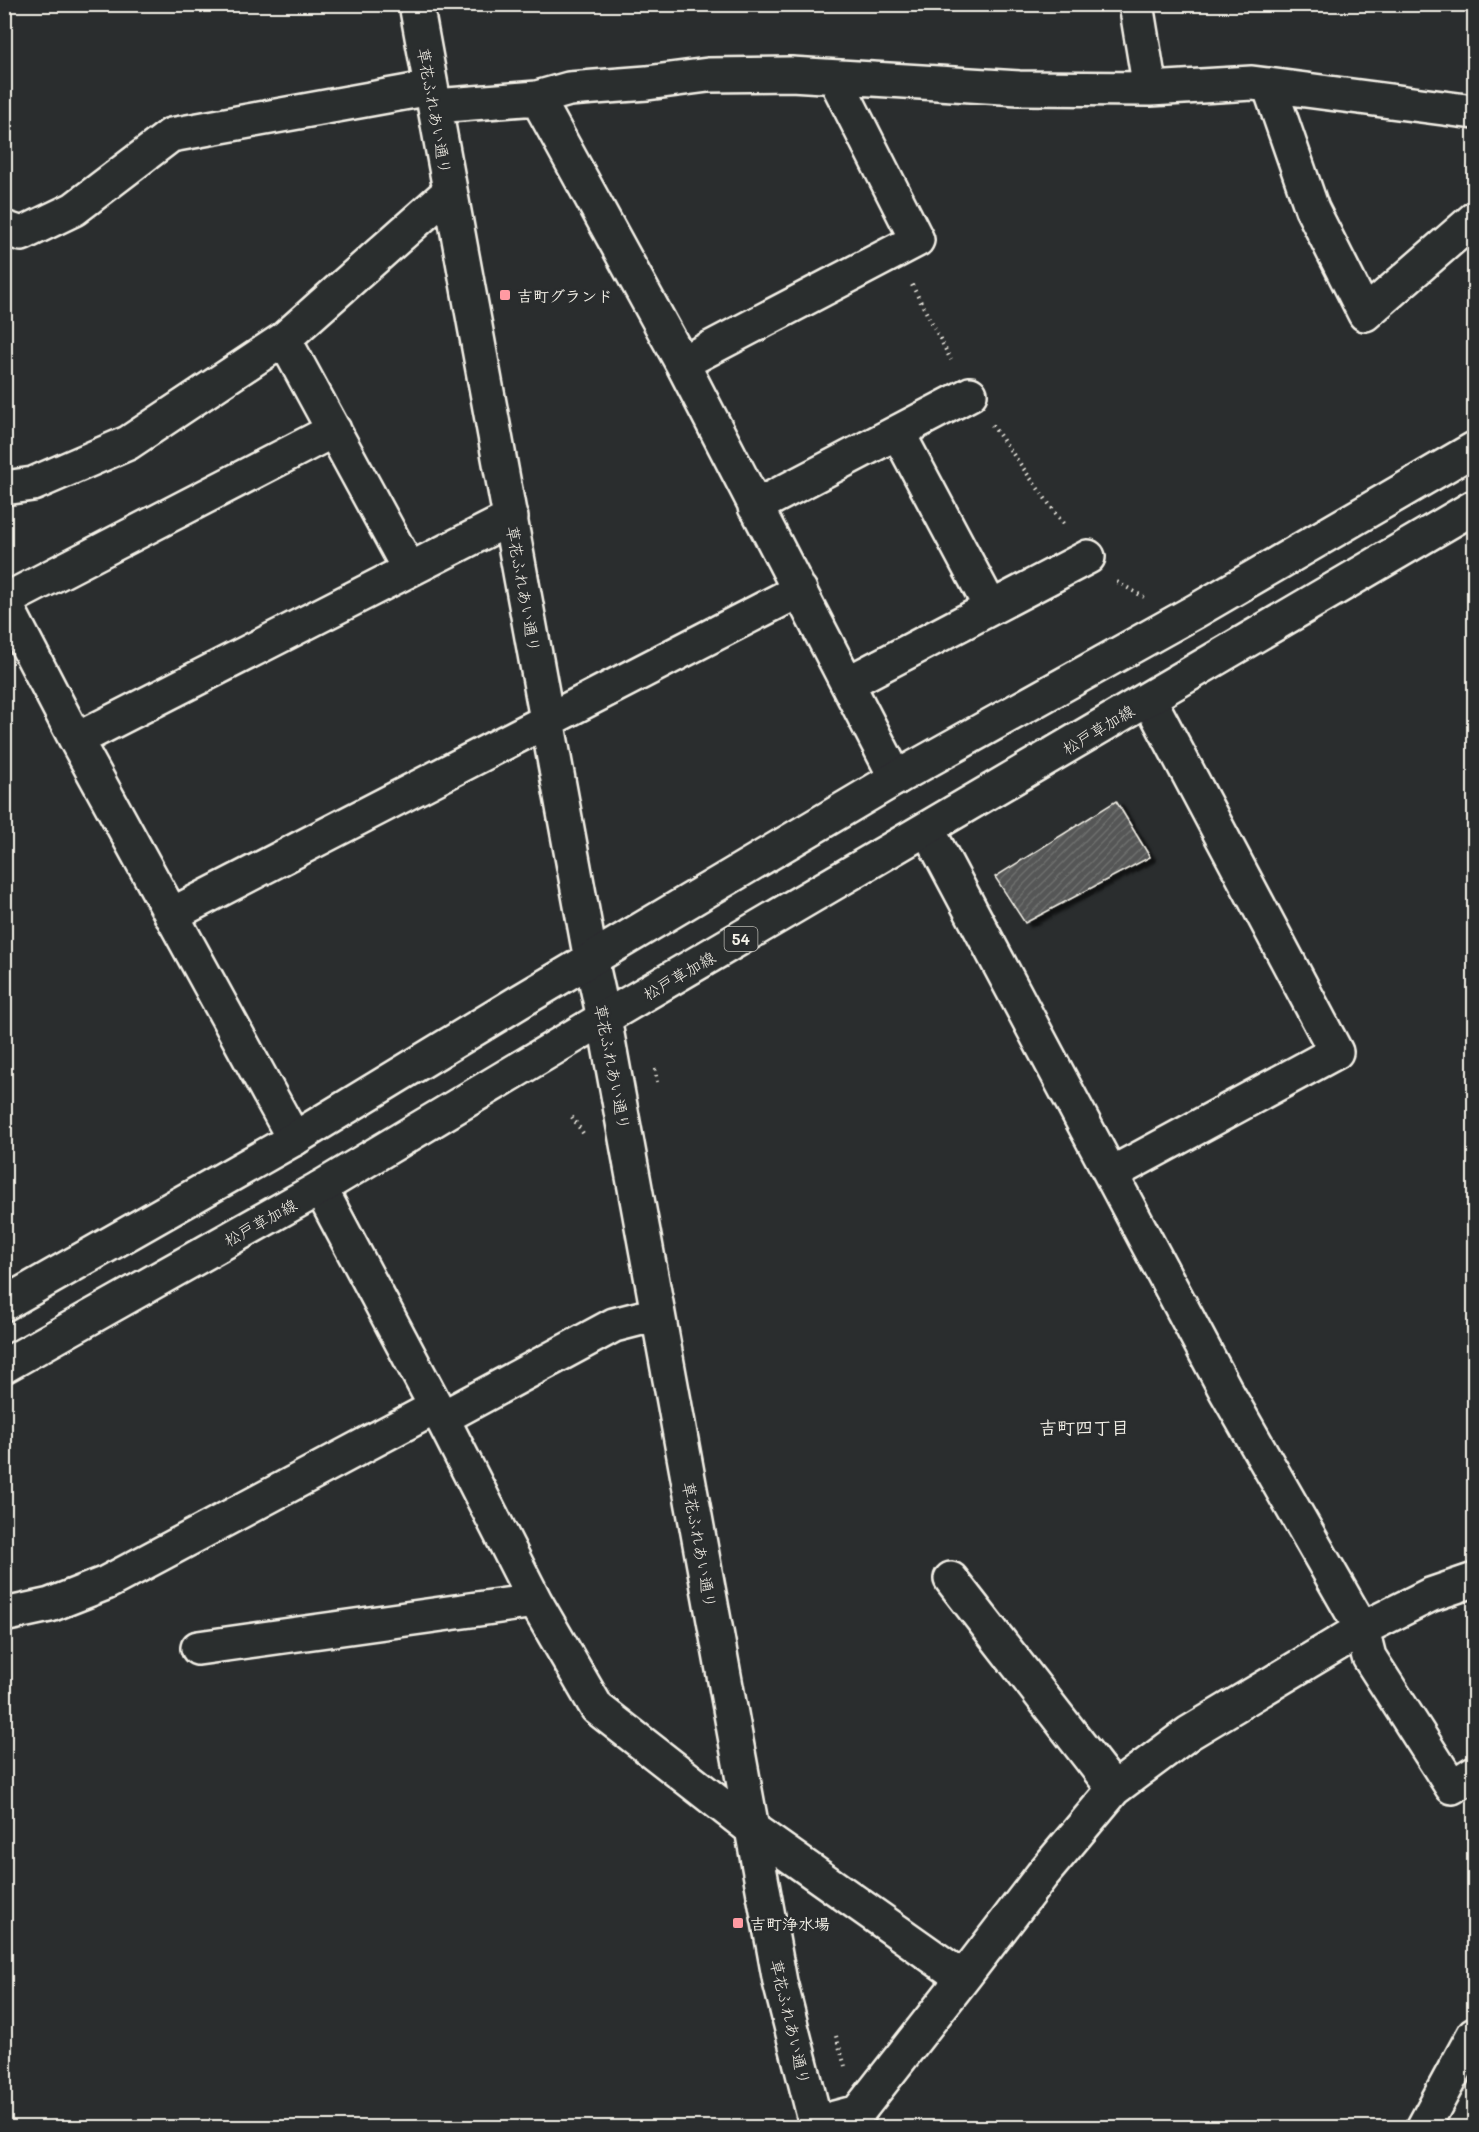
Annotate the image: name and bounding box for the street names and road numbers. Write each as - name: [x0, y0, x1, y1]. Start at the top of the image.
- street label: 草花ふれあい通り: [414, 46, 456, 176]
- street label: 草花ふれあい通り: [503, 524, 545, 654]
- street label: 松戸草加線: [1058, 699, 1138, 759]
- road number: 54: [724, 927, 758, 951]
- street label: 松戸草加線: [639, 946, 719, 1004]
- street label: 草花ふれあい通り: [590, 1002, 636, 1132]
- street label: 松戸草加線: [220, 1193, 300, 1251]
- street label: 草花ふれあい通り: [679, 1480, 721, 1610]
- street label: 草花ふれあい通り: [766, 1957, 816, 2087]

